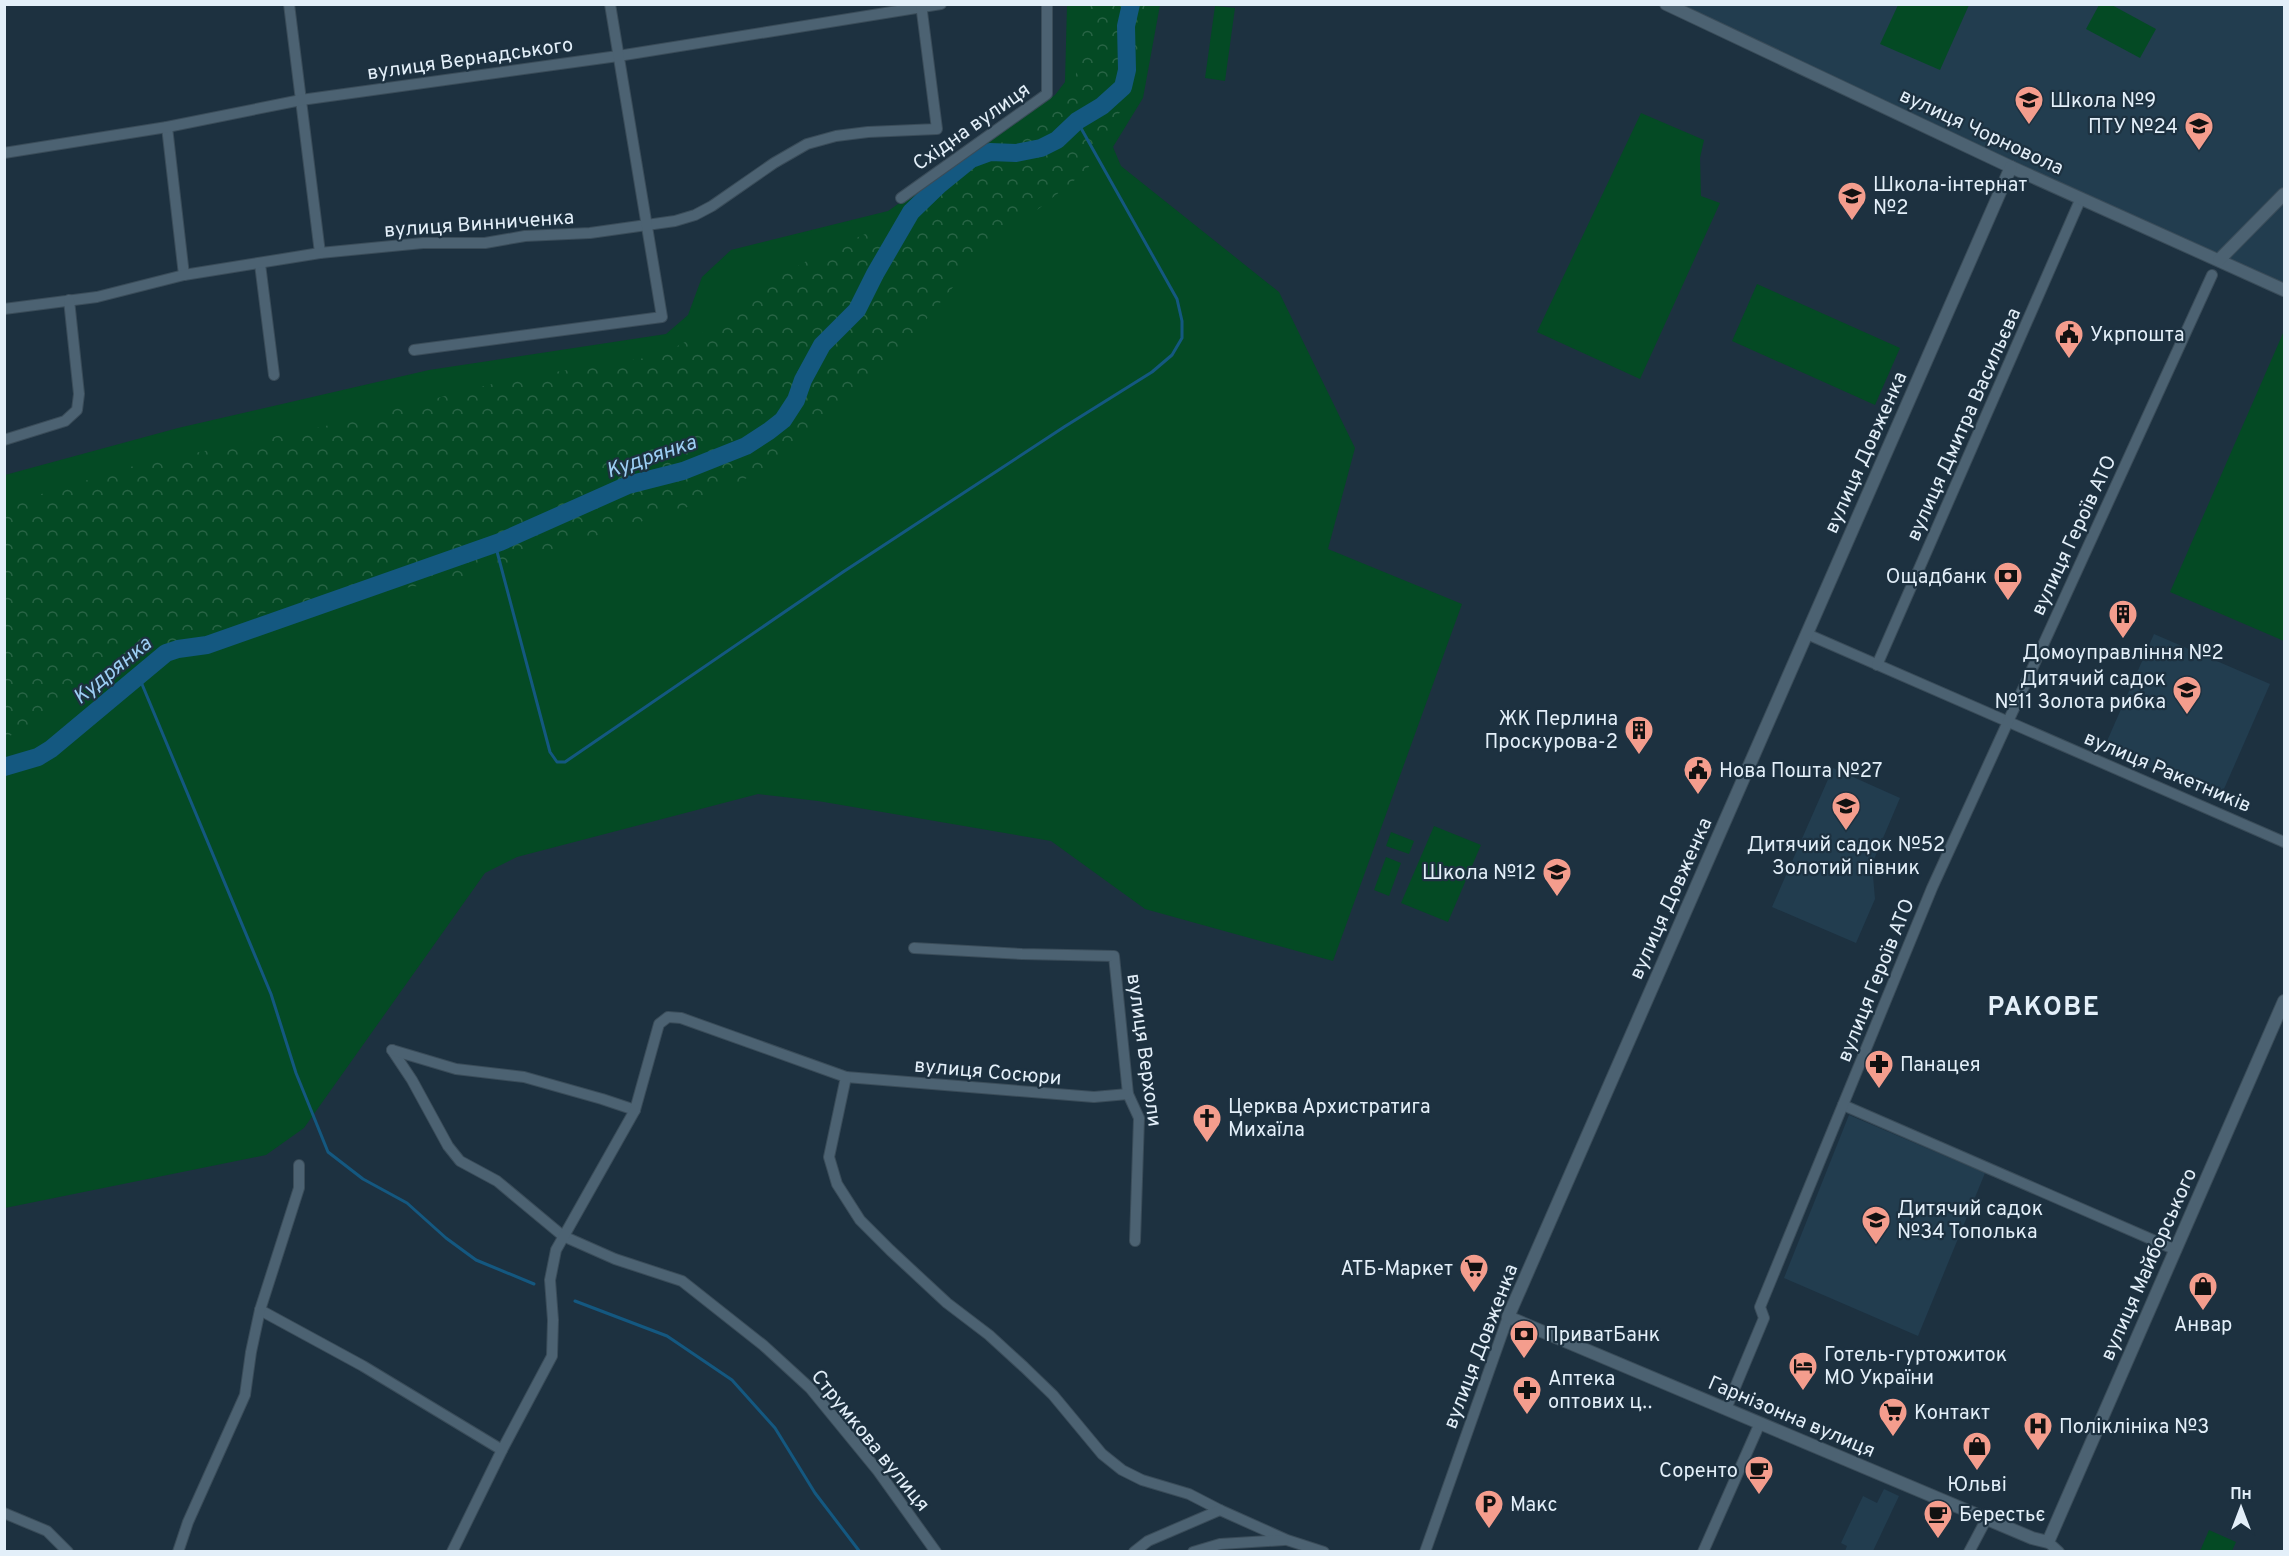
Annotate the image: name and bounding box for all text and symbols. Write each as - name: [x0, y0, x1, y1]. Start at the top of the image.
- street label: вулиця Вернадського: [366, 33, 575, 87]
- street label: Східна вулиця: [908, 78, 1036, 178]
- street label: вулиця Чорновола: [1895, 83, 2068, 182]
- school or university icon: Школа №9: [2013, 84, 2045, 126]
- place label: Школа №9: [2050, 89, 2156, 115]
- school or university icon: ПТУ №24: [2183, 110, 2215, 152]
- place label: ПТУ №24: [2088, 115, 2178, 141]
- place label: Школа-інтернат №2: [1873, 173, 2027, 222]
- school or university icon: Школа-інтернат №2: [1836, 180, 1868, 222]
- street label: вулиця Винниченка: [383, 205, 575, 245]
- street label: вулиця Дмитра Васильєва: [1902, 304, 2028, 546]
- public building icon: Укрпошта: [2053, 318, 2085, 360]
- place label: Укрпошта: [2090, 323, 2184, 349]
- street label: вулиця Довженка: [1819, 368, 1914, 538]
- water label: Кудрянка: [603, 429, 700, 485]
- street label: вулиця Героїв АТО: [2026, 451, 2123, 620]
- bank icon: Ощадбанк: [1992, 560, 2024, 602]
- place label: Ощадбанк: [1886, 565, 1987, 591]
- building icon: Домоуправління №2: [2107, 598, 2139, 640]
- water label: Кудрянка: [68, 631, 158, 711]
- place label: Домоуправління №2: [2022, 641, 2224, 667]
- place label: Дитячий садок №11 Золота рибка: [1995, 667, 2166, 716]
- school or university icon: Дитячий садок №11 Золота рибка: [2171, 674, 2203, 716]
- place label: ЖК Перлина Проскурова-2: [1485, 707, 1618, 756]
- building icon: ЖК Перлина Проскурова-2: [1623, 714, 1655, 756]
- street label: вулиця Ракетників: [2080, 726, 2255, 820]
- public building icon: Нова Пошта №27: [1682, 754, 1714, 796]
- place label: Нова Пошта №27: [1719, 759, 1882, 785]
- school or university icon: Дитячий садок №52 Золотий півник: [1830, 790, 1862, 832]
- street label: вулиця Довженка: [1624, 814, 1719, 984]
- place label: Дитячий садок №52 Золотий півник: [1747, 833, 1945, 882]
- school or university icon: Школа №12: [1541, 856, 1573, 898]
- place label: Школа №12: [1422, 861, 1536, 887]
- street label: вулиця Героїв АТО: [1832, 895, 1922, 1066]
- street label: вулиця Верхоли: [1119, 972, 1167, 1128]
- district label: РАКОВЕ: [1988, 992, 2100, 1025]
- pharmacy icon: Панацея: [1863, 1048, 1895, 1090]
- place label: Панацея: [1900, 1053, 1981, 1079]
- street label: вулиця Сосюри: [913, 1054, 1063, 1092]
- place label: Церква Архистратига Михаїла: [1228, 1095, 1431, 1144]
- church icon: Церква Архистратига Михаїла: [1191, 1102, 1223, 1144]
- street label: вулиця Майборського: [2096, 1164, 2204, 1365]
- place label: Дитячий садок №34 Тополька: [1897, 1197, 2043, 1246]
- school or university icon: Дитячий садок №34 Тополька: [1860, 1204, 1892, 1246]
- supermarket icon: АТБ-Маркет: [1458, 1252, 1490, 1294]
- place label: АТБ-Маркет: [1341, 1257, 1453, 1283]
- street label: вулиця Довженка: [1438, 1260, 1525, 1433]
- shop icon: Анвар: [2187, 1270, 2219, 1312]
- place label: Анвар: [2174, 1313, 2232, 1339]
- bank icon: ПриватБанк: [1508, 1318, 1540, 1360]
- place label: ПриватБанк: [1545, 1323, 1660, 1349]
- place label: Готель-гуртожиток МО України: [1824, 1343, 2007, 1392]
- hotel icon: Готель-гуртожиток МО України: [1787, 1350, 1819, 1392]
- street label: Струмкова вулиця: [804, 1365, 935, 1518]
- place label: Аптека оптових ц‥: [1548, 1367, 1653, 1416]
- street label: Гарнізонна вулиця: [1704, 1371, 1879, 1465]
- pharmacy icon: Аптека оптових ц‥: [1511, 1374, 1543, 1416]
- supermarket icon: Контакт: [1877, 1396, 1909, 1438]
- place label: Контакт: [1914, 1401, 1990, 1427]
- hospital icon: Поліклініка №3: [2022, 1410, 2054, 1452]
- place label: Поліклініка №3: [2059, 1415, 2209, 1441]
- shop icon: Юльві: [1961, 1430, 1993, 1472]
- cafe icon: Соренто: [1743, 1454, 1775, 1496]
- place label: Соренто: [1659, 1459, 1738, 1485]
- place label: Юльві: [1947, 1473, 2007, 1499]
- north arrow: [2211, 1478, 2271, 1538]
- text: Пн: [2230, 1485, 2252, 1505]
- parking icon: Макс: [1473, 1488, 1505, 1530]
- place label: Макс: [1510, 1493, 1557, 1519]
- cafe icon: Берестьє: [1922, 1498, 1954, 1540]
- place label: Берестьє: [1959, 1503, 2046, 1529]

